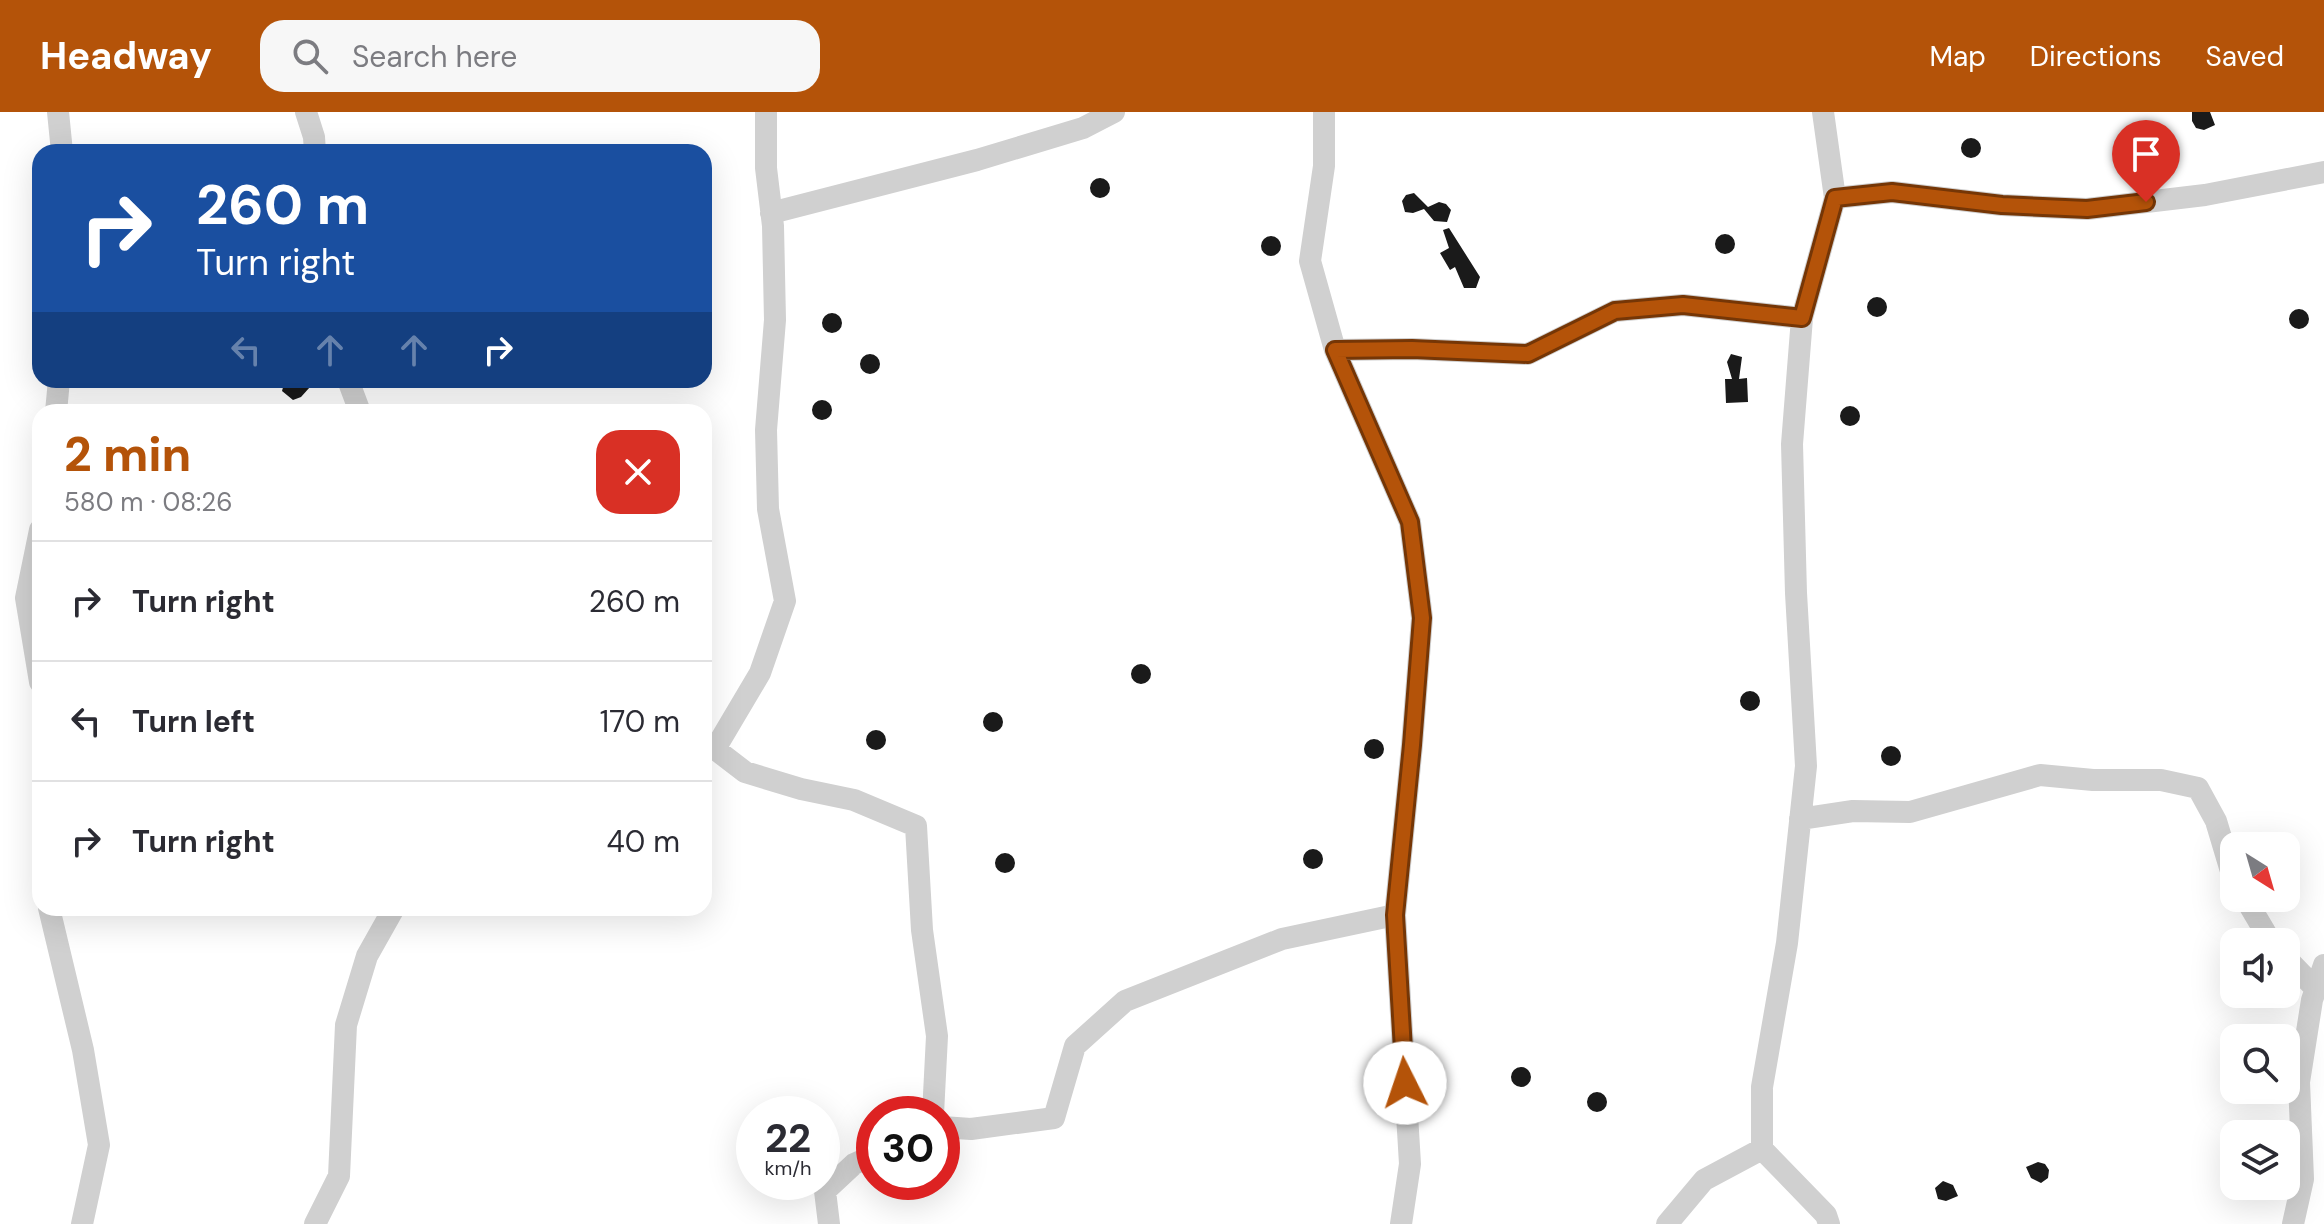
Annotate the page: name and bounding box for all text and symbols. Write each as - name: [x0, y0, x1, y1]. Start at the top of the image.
- search box: [260, 20, 820, 92]
- text: Headway: [40, 31, 212, 81]
- icon: search: [288, 34, 332, 78]
- text: Search here: [352, 37, 517, 76]
- text: Map: [1929, 38, 1986, 75]
- text: Directions: [2030, 38, 2162, 75]
- text: Saved: [2206, 38, 2284, 75]
- pin: [2112, 120, 2180, 202]
- icon: arrive: [2124, 132, 2168, 176]
- text: 260 m: [196, 168, 369, 241]
- icon: right: [64, 176, 168, 280]
- text: Turn right: [196, 239, 355, 286]
- icon: left: [224, 328, 268, 372]
- icon: ahead: [308, 328, 352, 372]
- icon: ahead: [392, 328, 436, 372]
- icon: right: [476, 328, 520, 372]
- text: 2 min: [64, 423, 191, 486]
- button: close: [596, 430, 680, 514]
- text: 580 m · 08:26: [64, 485, 233, 519]
- icon: right: [64, 579, 108, 623]
- text: Turn right: [132, 582, 275, 621]
- text: 260 m: [589, 582, 680, 621]
- icon: left: [64, 699, 108, 743]
- text: Turn left: [132, 702, 255, 741]
- text: 170 m: [600, 702, 680, 741]
- icon: right: [64, 819, 108, 863]
- text: Turn right: [132, 822, 275, 861]
- text: 40 m: [607, 822, 680, 861]
- north arrow: [2220, 832, 2300, 912]
- map controls: [2220, 832, 2300, 1200]
- button: sound: [2220, 928, 2300, 1008]
- button: search: [2220, 1024, 2300, 1104]
- position arrow: [1363, 1041, 1447, 1125]
- speed limit sign: 30: [856, 1096, 960, 1200]
- text: 22: [765, 1112, 811, 1164]
- button: layers: [2220, 1120, 2300, 1200]
- text: km/h: [764, 1155, 812, 1181]

